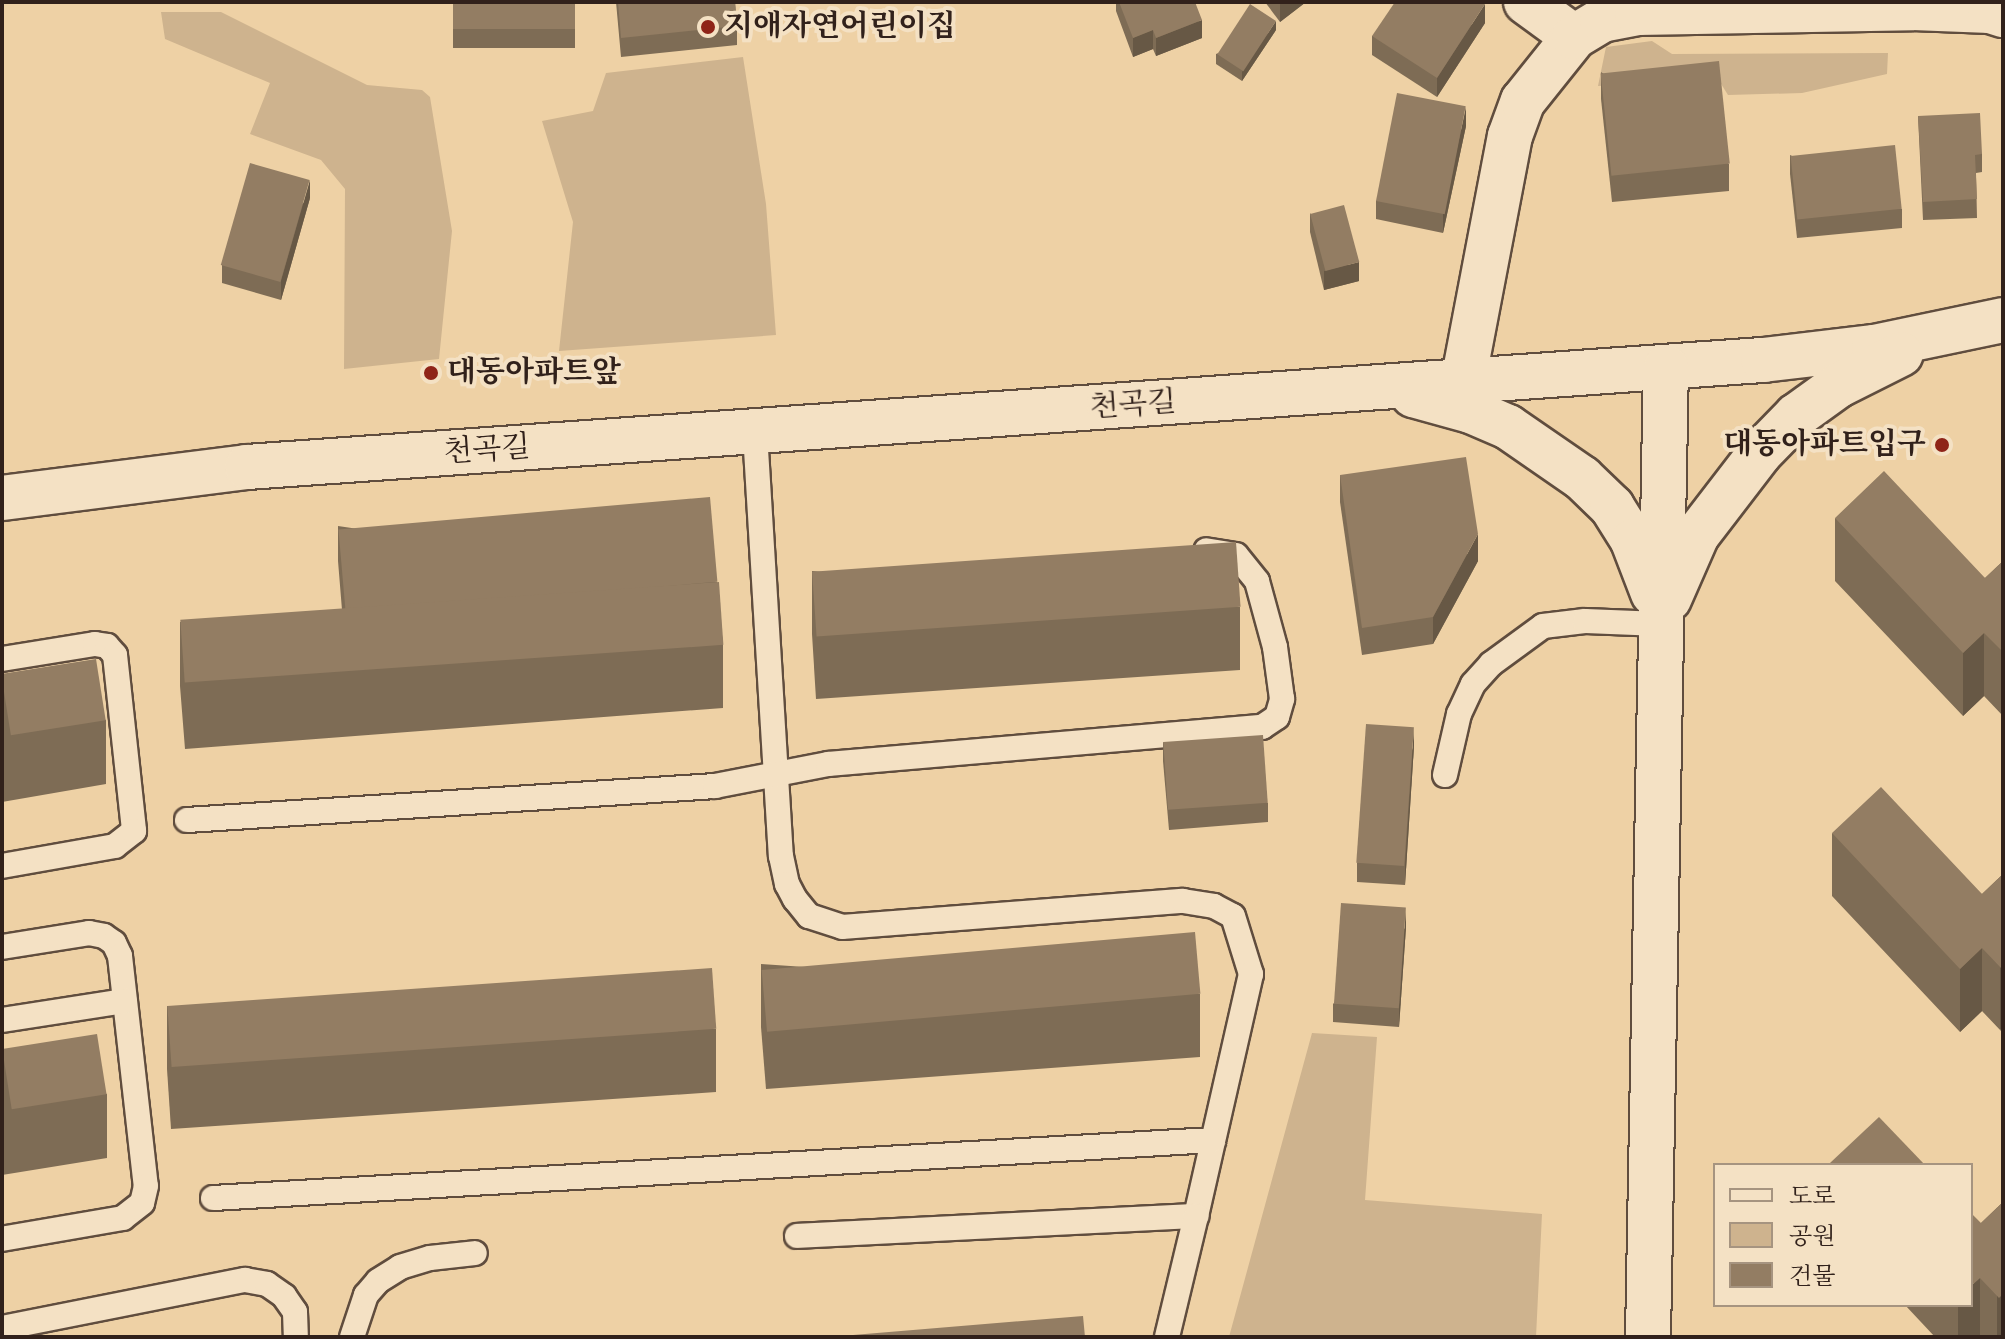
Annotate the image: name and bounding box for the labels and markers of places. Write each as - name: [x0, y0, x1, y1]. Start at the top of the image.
- place label: 지애자연어린이집: [724, 9, 956, 45]
- marker: 지애자연어린이집: [699, 18, 717, 36]
- place label: 대동아파트앞: [447, 355, 621, 391]
- marker: 대동아파트앞: [422, 364, 440, 382]
- place label: 대동아파트입구: [1723, 427, 1926, 463]
- marker: 대동아파트입구: [1933, 436, 1951, 454]

